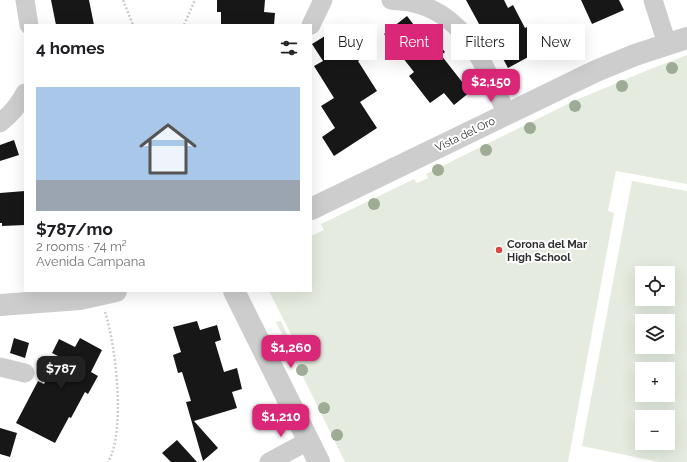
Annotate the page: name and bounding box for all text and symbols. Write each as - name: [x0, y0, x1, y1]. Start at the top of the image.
- chip: Buy: [324, 24, 377, 60]
- chip: Rent: [385, 24, 443, 60]
- chip: Filters: [451, 24, 519, 60]
- chip: New: [527, 24, 585, 60]
- icon: filters: [278, 37, 300, 59]
- text: 4 homes: [36, 38, 105, 58]
- pin: $2,150: [458, 69, 524, 103]
- text: $2,150: [471, 74, 511, 89]
- icon: home: [132, 113, 204, 185]
- street label: Vista del Oro: [433, 114, 498, 155]
- text: $787/mo: [36, 219, 113, 239]
- place label: Corona del Mar High School: [507, 238, 588, 264]
- text: 2 rooms · 74 m²: [36, 239, 127, 254]
- marker: Corona del Mar High School: [494, 245, 504, 255]
- text: Avenida Campana: [36, 254, 145, 269]
- map controls: [635, 266, 675, 450]
- button: locate: [635, 266, 675, 306]
- button: layers: [635, 314, 675, 354]
- pin: $1,260: [258, 335, 324, 369]
- text: $1,260: [271, 340, 311, 355]
- pin: $787: [37, 356, 85, 390]
- text: $787: [46, 361, 76, 376]
- button: +: [635, 362, 675, 402]
- pin: $1,210: [248, 404, 314, 438]
- text: $1,210: [261, 409, 301, 424]
- button: −: [635, 410, 675, 450]

